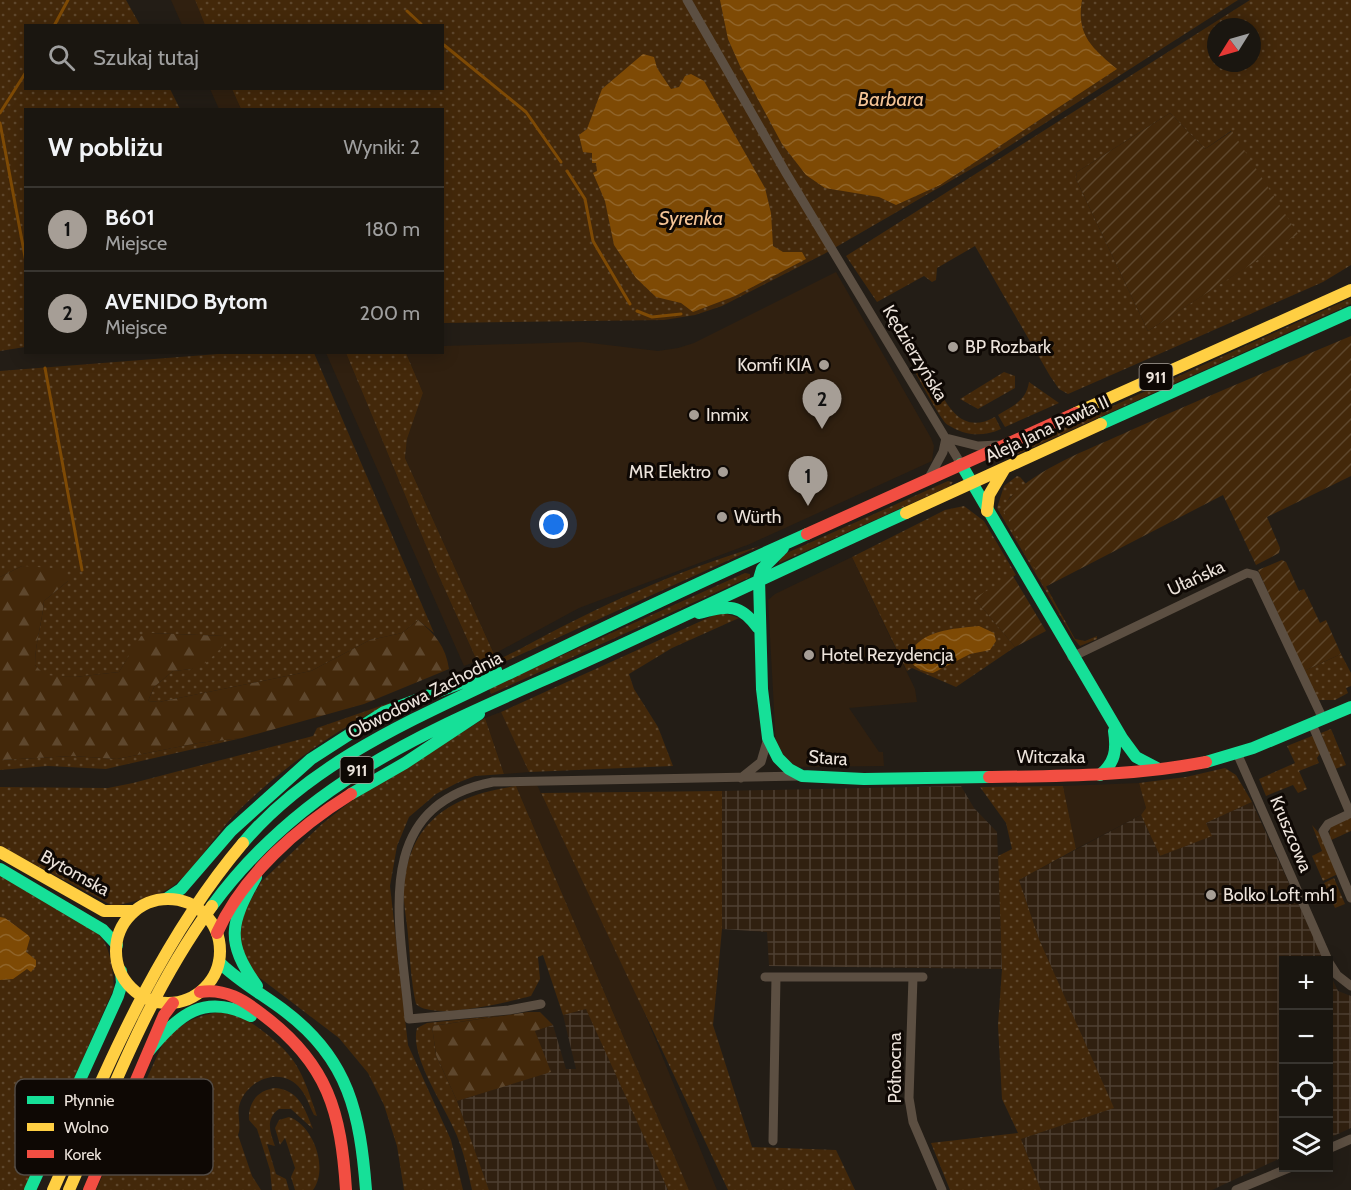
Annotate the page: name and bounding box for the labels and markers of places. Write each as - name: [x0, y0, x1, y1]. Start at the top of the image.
- place label: BP Rozbark: [965, 336, 1052, 358]
- marker: BP Rozbark: [946, 340, 960, 354]
- place label: Komfi KIA: [737, 354, 812, 376]
- marker: Komfi KIA: [817, 358, 831, 372]
- pin: 2: [802, 380, 842, 429]
- place label: Inmix: [706, 404, 749, 426]
- marker: Inmix: [687, 408, 701, 422]
- pin: 1: [788, 456, 828, 506]
- place label: MR Elektro: [629, 461, 711, 483]
- marker: MR Elektro: [716, 465, 730, 479]
- place label: Würth: [734, 506, 781, 528]
- marker: Würth: [715, 510, 729, 524]
- place label: Hotel Rezydencja: [821, 644, 954, 666]
- marker: Hotel Rezydencja: [802, 648, 816, 662]
- place label: Bolko Loft mh1: [1223, 884, 1335, 906]
- marker: Bolko Loft mh1: [1204, 888, 1218, 902]

